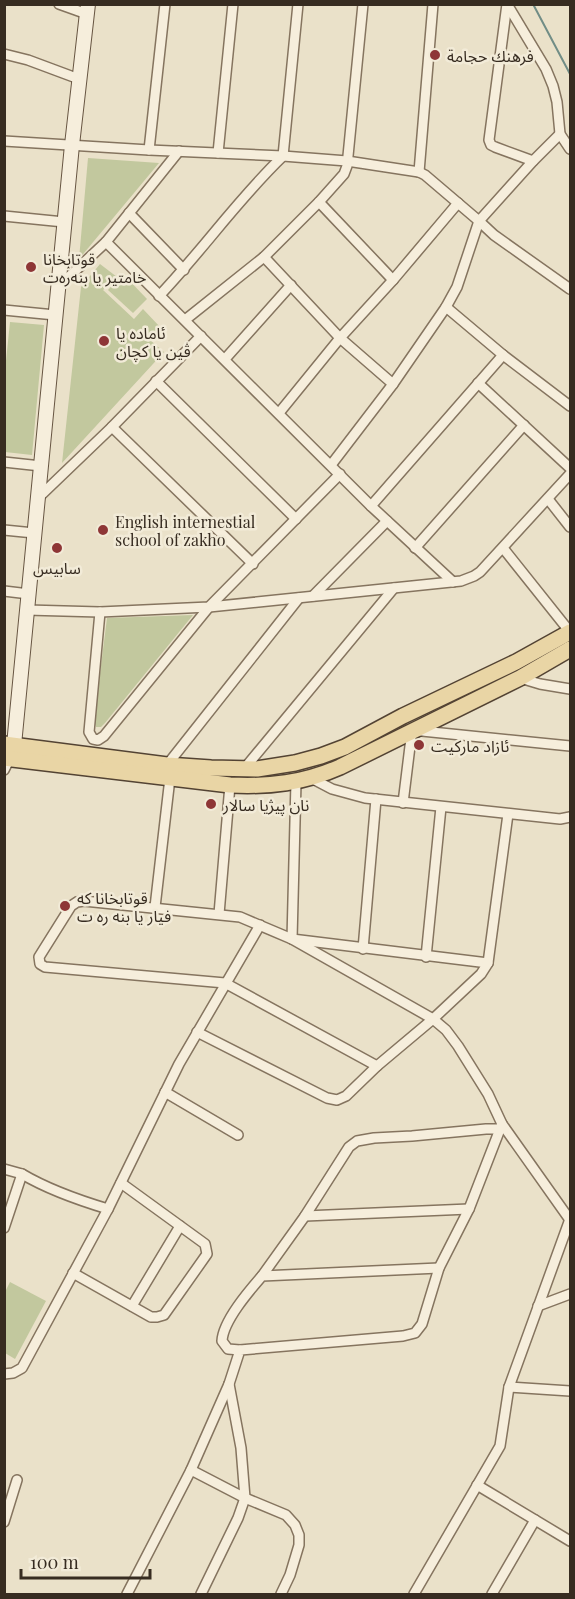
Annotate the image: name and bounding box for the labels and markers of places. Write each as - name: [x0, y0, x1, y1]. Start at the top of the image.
- place label: فرهنك حجامة: [447, 45, 534, 66]
- marker: فرهنك حجامة: [428, 48, 442, 62]
- place label: قوتابخانا خامتیر یا بنەرەت: [43, 248, 146, 287]
- marker: قوتابخانا خامتیر یا بنەرەت: [24, 260, 38, 274]
- place label: ئاماده یا ڤین یا کچان: [116, 322, 191, 362]
- marker: ئاماده یا ڤین یا کچان: [97, 334, 111, 348]
- place label: English internestial school of zakho: [115, 511, 256, 550]
- marker: English internestial school of zakho: [96, 523, 110, 537]
- marker: سابيس: [50, 541, 64, 555]
- place label: سابيس: [33, 557, 81, 578]
- place label: ئازاد ماركيت: [431, 735, 509, 756]
- marker: ئازاد ماركيت: [412, 738, 426, 752]
- place label: نان پيژيا سالار: [222, 794, 309, 816]
- marker: نان پيژيا سالار: [204, 797, 218, 811]
- place label: قوتابخانا كه فيار يا بنه ره ت: [77, 887, 171, 926]
- marker: قوتابخانا كه فيار يا بنه ره ت: [58, 899, 72, 913]

